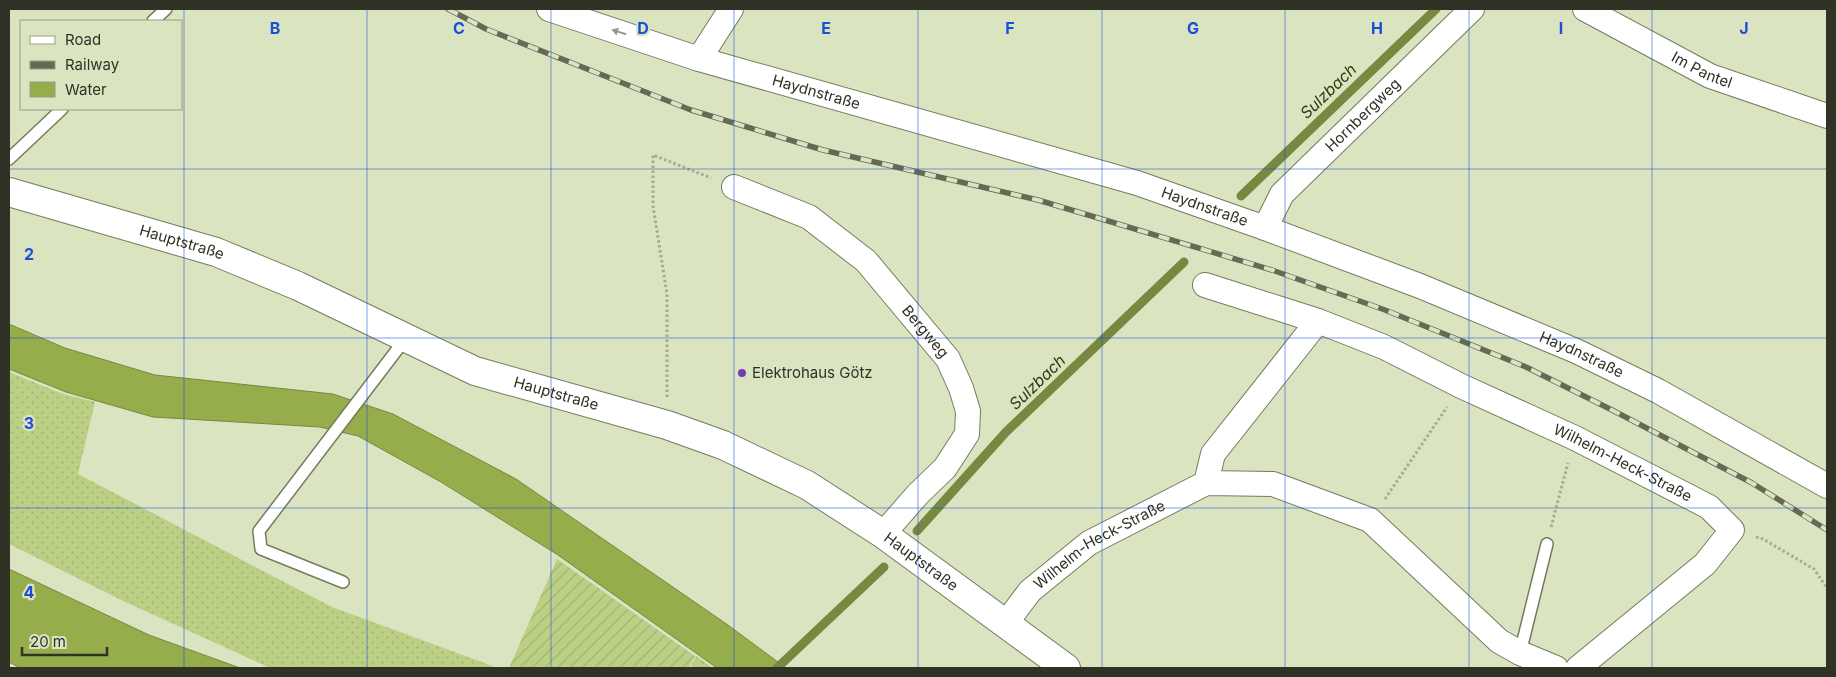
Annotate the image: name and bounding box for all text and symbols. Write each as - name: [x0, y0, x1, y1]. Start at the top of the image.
- text: B: [270, 18, 280, 38]
- text: C: [453, 18, 465, 38]
- text: D: [637, 18, 649, 38]
- text: E: [821, 18, 831, 38]
- text: F: [1005, 18, 1015, 38]
- text: G: [1187, 18, 1199, 38]
- text: H: [1371, 18, 1383, 38]
- text: I: [1559, 18, 1563, 38]
- text: J: [1739, 18, 1749, 38]
- legend: [20, 20, 182, 110]
- one-way arrow: [612, 28, 627, 35]
- text: Road: [65, 30, 101, 49]
- street label: Im Pantel: [1668, 47, 1735, 92]
- text: Railway: [65, 55, 120, 74]
- water label: Sulzbach: [1296, 59, 1360, 123]
- street label: Haydnstraße: [770, 70, 863, 113]
- street label: Hornbergweg: [1321, 74, 1404, 156]
- text: Water: [65, 80, 107, 99]
- street label: Haydnstraße: [1159, 182, 1251, 230]
- street label: Hauptstraße: [137, 220, 227, 263]
- text: 2: [24, 244, 34, 264]
- street label: Bergweg: [898, 301, 953, 362]
- street label: Haydnstraße: [1537, 327, 1627, 382]
- water label: Sulzbach: [1005, 350, 1069, 414]
- place label: Elektrohaus Götz: [752, 363, 873, 382]
- marker: Elektrohaus Götz: [736, 367, 748, 379]
- street label: Hauptstraße: [512, 372, 601, 414]
- text: 3: [24, 413, 34, 433]
- street label: Wilhelm-Heck-Straße: [1551, 420, 1695, 506]
- street label: Wilhelm-Heck-Straße: [1030, 496, 1168, 593]
- street label: Hauptstraße: [880, 528, 962, 595]
- text: 4: [24, 582, 35, 602]
- scale bar: [22, 624, 108, 656]
- text: 20 m: [30, 632, 66, 651]

